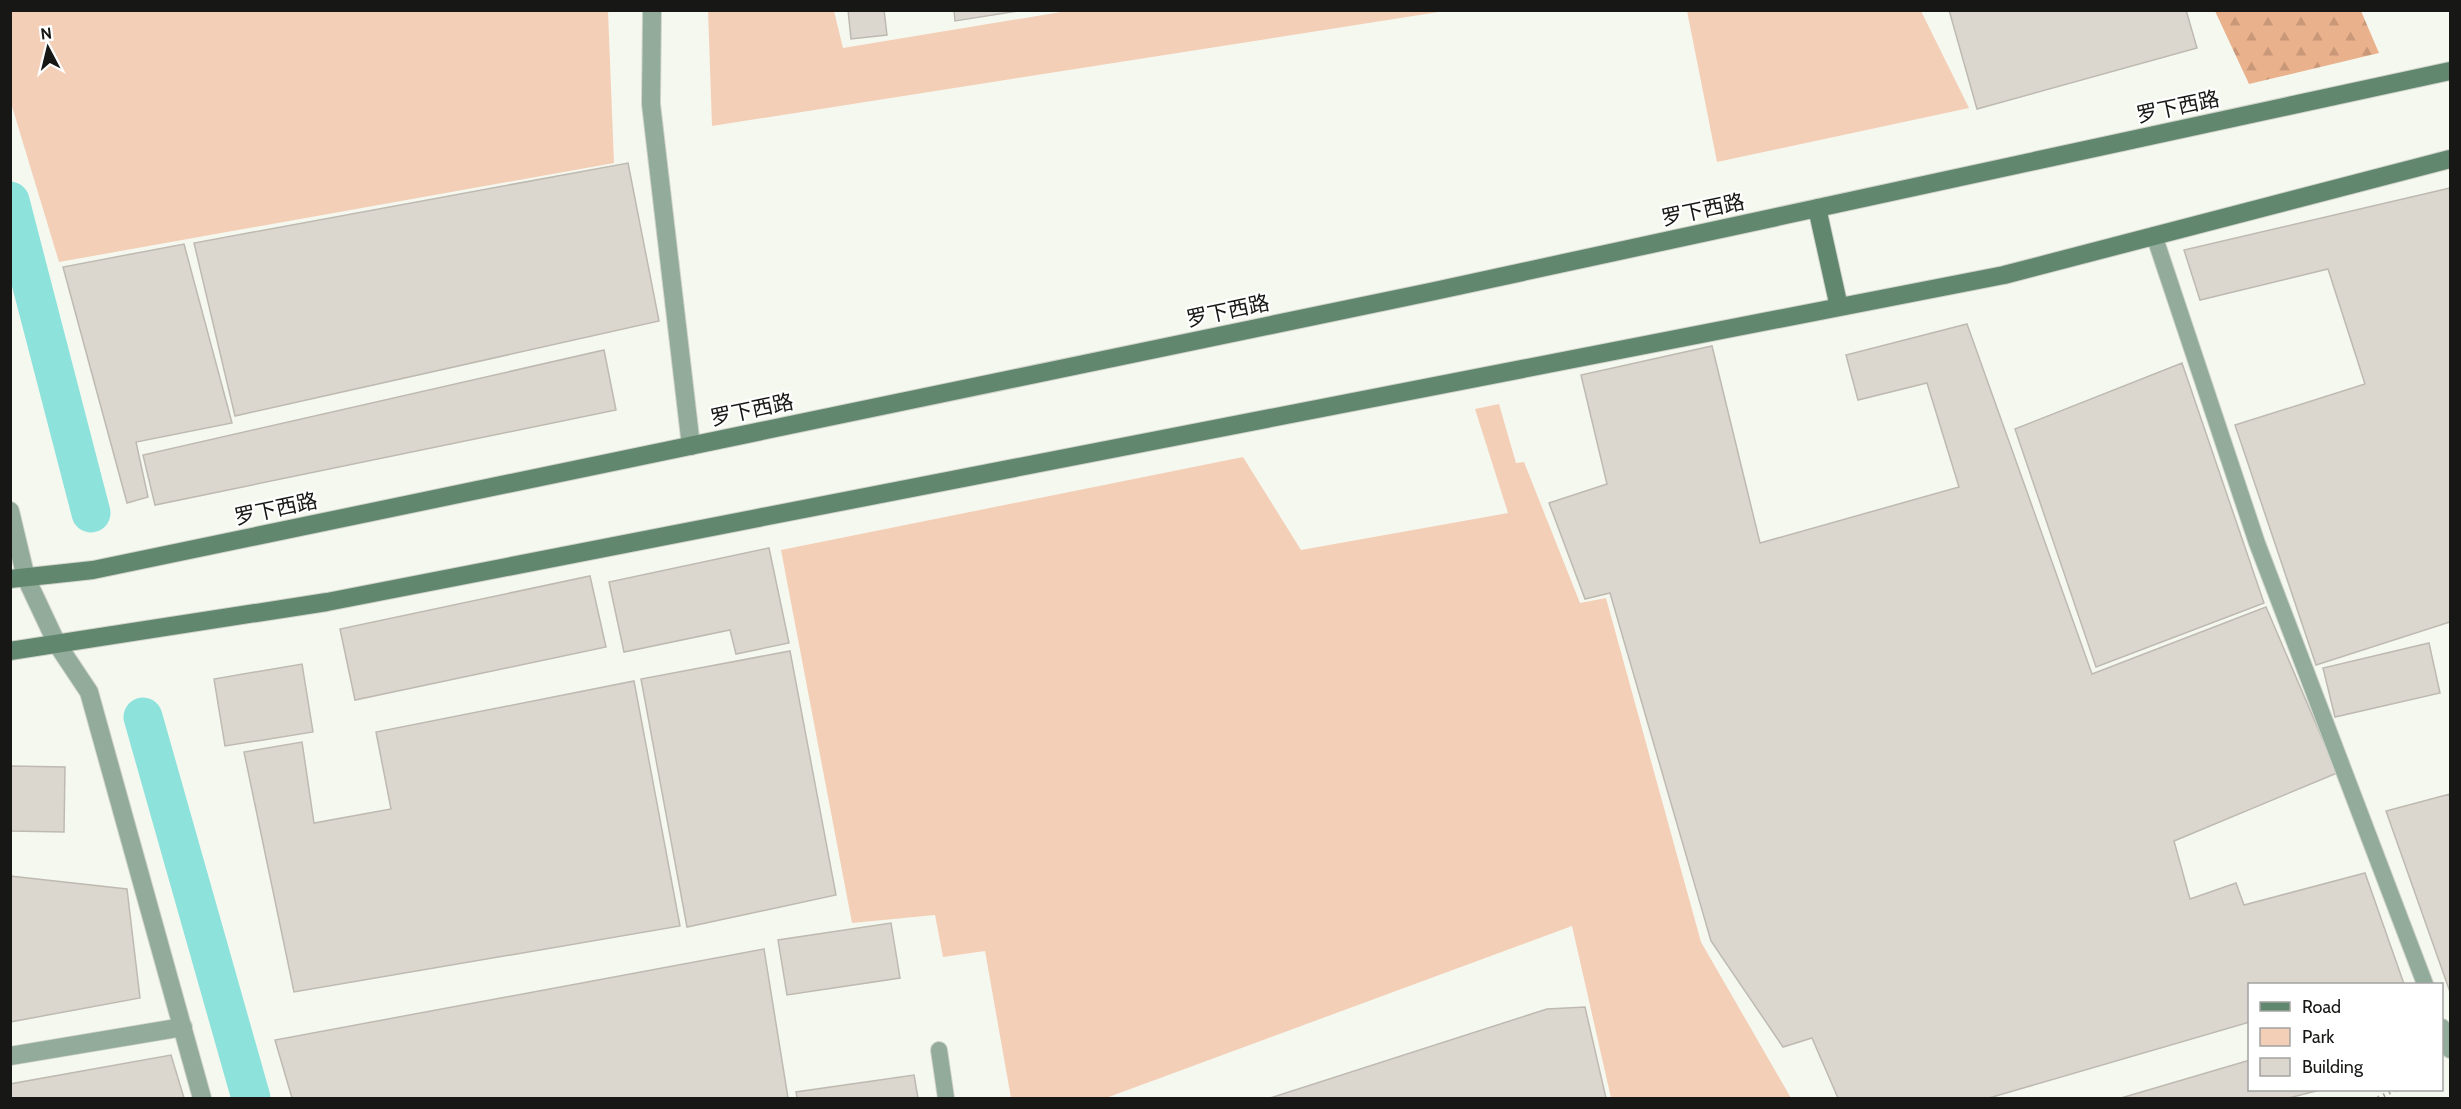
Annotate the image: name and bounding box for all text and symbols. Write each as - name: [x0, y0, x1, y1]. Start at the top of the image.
- north arrow: [18, 18, 78, 78]
- text: N: [39, 23, 53, 44]
- street label: 罗下西路: [2134, 86, 2222, 127]
- street label: 罗下西路: [1659, 189, 1747, 230]
- street label: 罗下西路: [1184, 290, 1272, 331]
- street label: 罗下西路: [708, 389, 796, 430]
- street label: 罗下西路: [232, 488, 320, 529]
- legend: [2248, 983, 2443, 1091]
- text: Road: [2302, 996, 2341, 1018]
- text: Park: [2302, 1026, 2335, 1048]
- text: Building: [2302, 1056, 2364, 1078]

